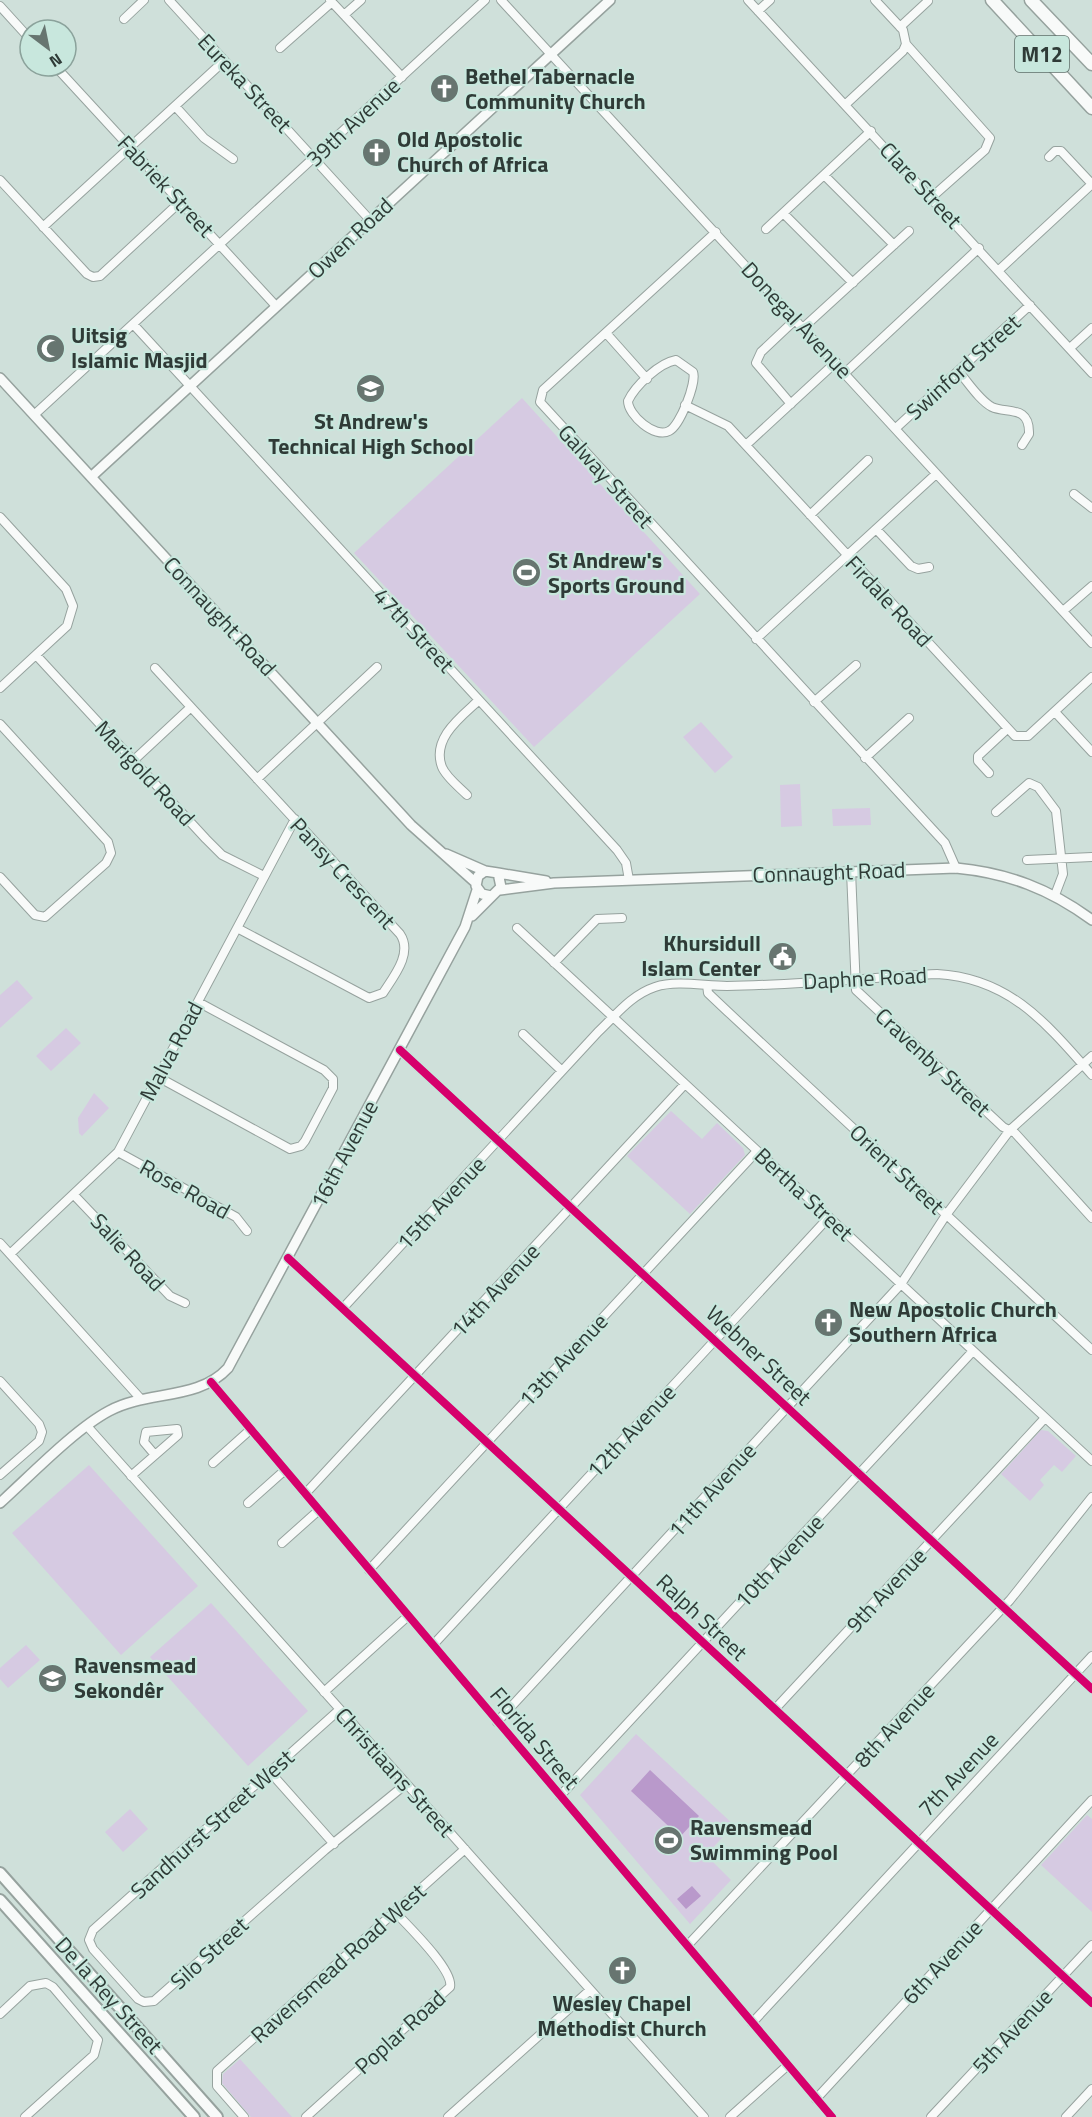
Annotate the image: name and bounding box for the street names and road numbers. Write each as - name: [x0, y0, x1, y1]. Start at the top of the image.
- street label: Eureka Street: [190, 26, 300, 141]
- road number: M12: [1015, 36, 1069, 72]
- street label: 39th Avenue: [298, 69, 408, 175]
- street label: Fabriek Street: [110, 127, 223, 245]
- street label: Clare Street: [872, 134, 970, 236]
- street label: Owen Road: [299, 189, 401, 287]
- street label: Donegal Avenue: [733, 254, 861, 386]
- street label: Swinford Street: [898, 306, 1028, 428]
- street label: Galway Street: [550, 417, 662, 536]
- street label: Firdale Road: [837, 547, 941, 655]
- street label: Connaught Road: [155, 548, 285, 684]
- street label: 47th Street: [366, 580, 463, 680]
- street label: Marigold Road: [87, 712, 203, 834]
- street label: Pansy Crescent: [282, 809, 404, 937]
- street label: Connaught Road: [752, 852, 906, 892]
- street label: Daphne Road: [802, 958, 928, 998]
- street label: Malva Road: [131, 995, 211, 1107]
- street label: Cravenby Street: [868, 999, 999, 1125]
- street label: 16th Avenue: [301, 1094, 387, 1214]
- street label: Orient Street: [842, 1116, 952, 1222]
- street label: Bertha Street: [747, 1139, 861, 1249]
- street label: 15th Avenue: [388, 1148, 494, 1258]
- street label: Rose Road: [134, 1150, 236, 1228]
- street label: Salie Road: [83, 1205, 173, 1299]
- street label: 14th Avenue: [442, 1235, 548, 1345]
- street label: Webner Street: [698, 1297, 820, 1413]
- street label: 13th Avenue: [510, 1305, 616, 1415]
- street label: 12th Avenue: [578, 1376, 684, 1486]
- street label: 11th Avenue: [660, 1435, 764, 1545]
- street label: 10th Avenue: [726, 1506, 832, 1616]
- street label: 9th Avenue: [838, 1540, 934, 1640]
- street label: Ralph Street: [648, 1565, 756, 1669]
- street label: 8th Avenue: [846, 1675, 942, 1775]
- street label: Florida Street: [482, 1679, 588, 1797]
- street label: Christiaans Street: [327, 1699, 463, 1845]
- street label: 7th Avenue: [910, 1724, 1006, 1824]
- street label: Sandhurst Street West: [123, 1741, 302, 1907]
- street label: Ravensmead Road West: [243, 1875, 433, 2051]
- street label: Silo Street: [162, 1908, 256, 1997]
- street label: 6th Avenue: [894, 1912, 990, 2012]
- street label: De la Rey Street: [47, 1929, 171, 2061]
- street label: 5th Avenue: [964, 1981, 1060, 2081]
- street label: Poplar Road: [347, 1982, 453, 2082]

